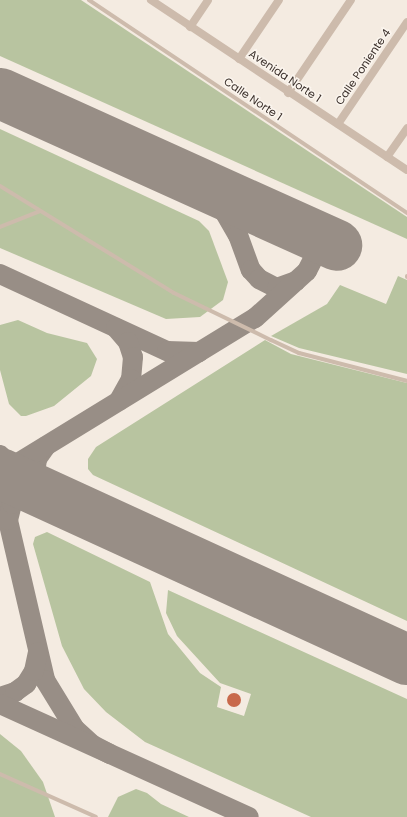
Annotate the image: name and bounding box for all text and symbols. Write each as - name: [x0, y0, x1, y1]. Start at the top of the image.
- street label: Calle Poniente 4: [333, 27, 393, 107]
- street label: Avenida Norte 1: [246, 47, 324, 105]
- street label: Calle Norte 1: [221, 75, 285, 123]

